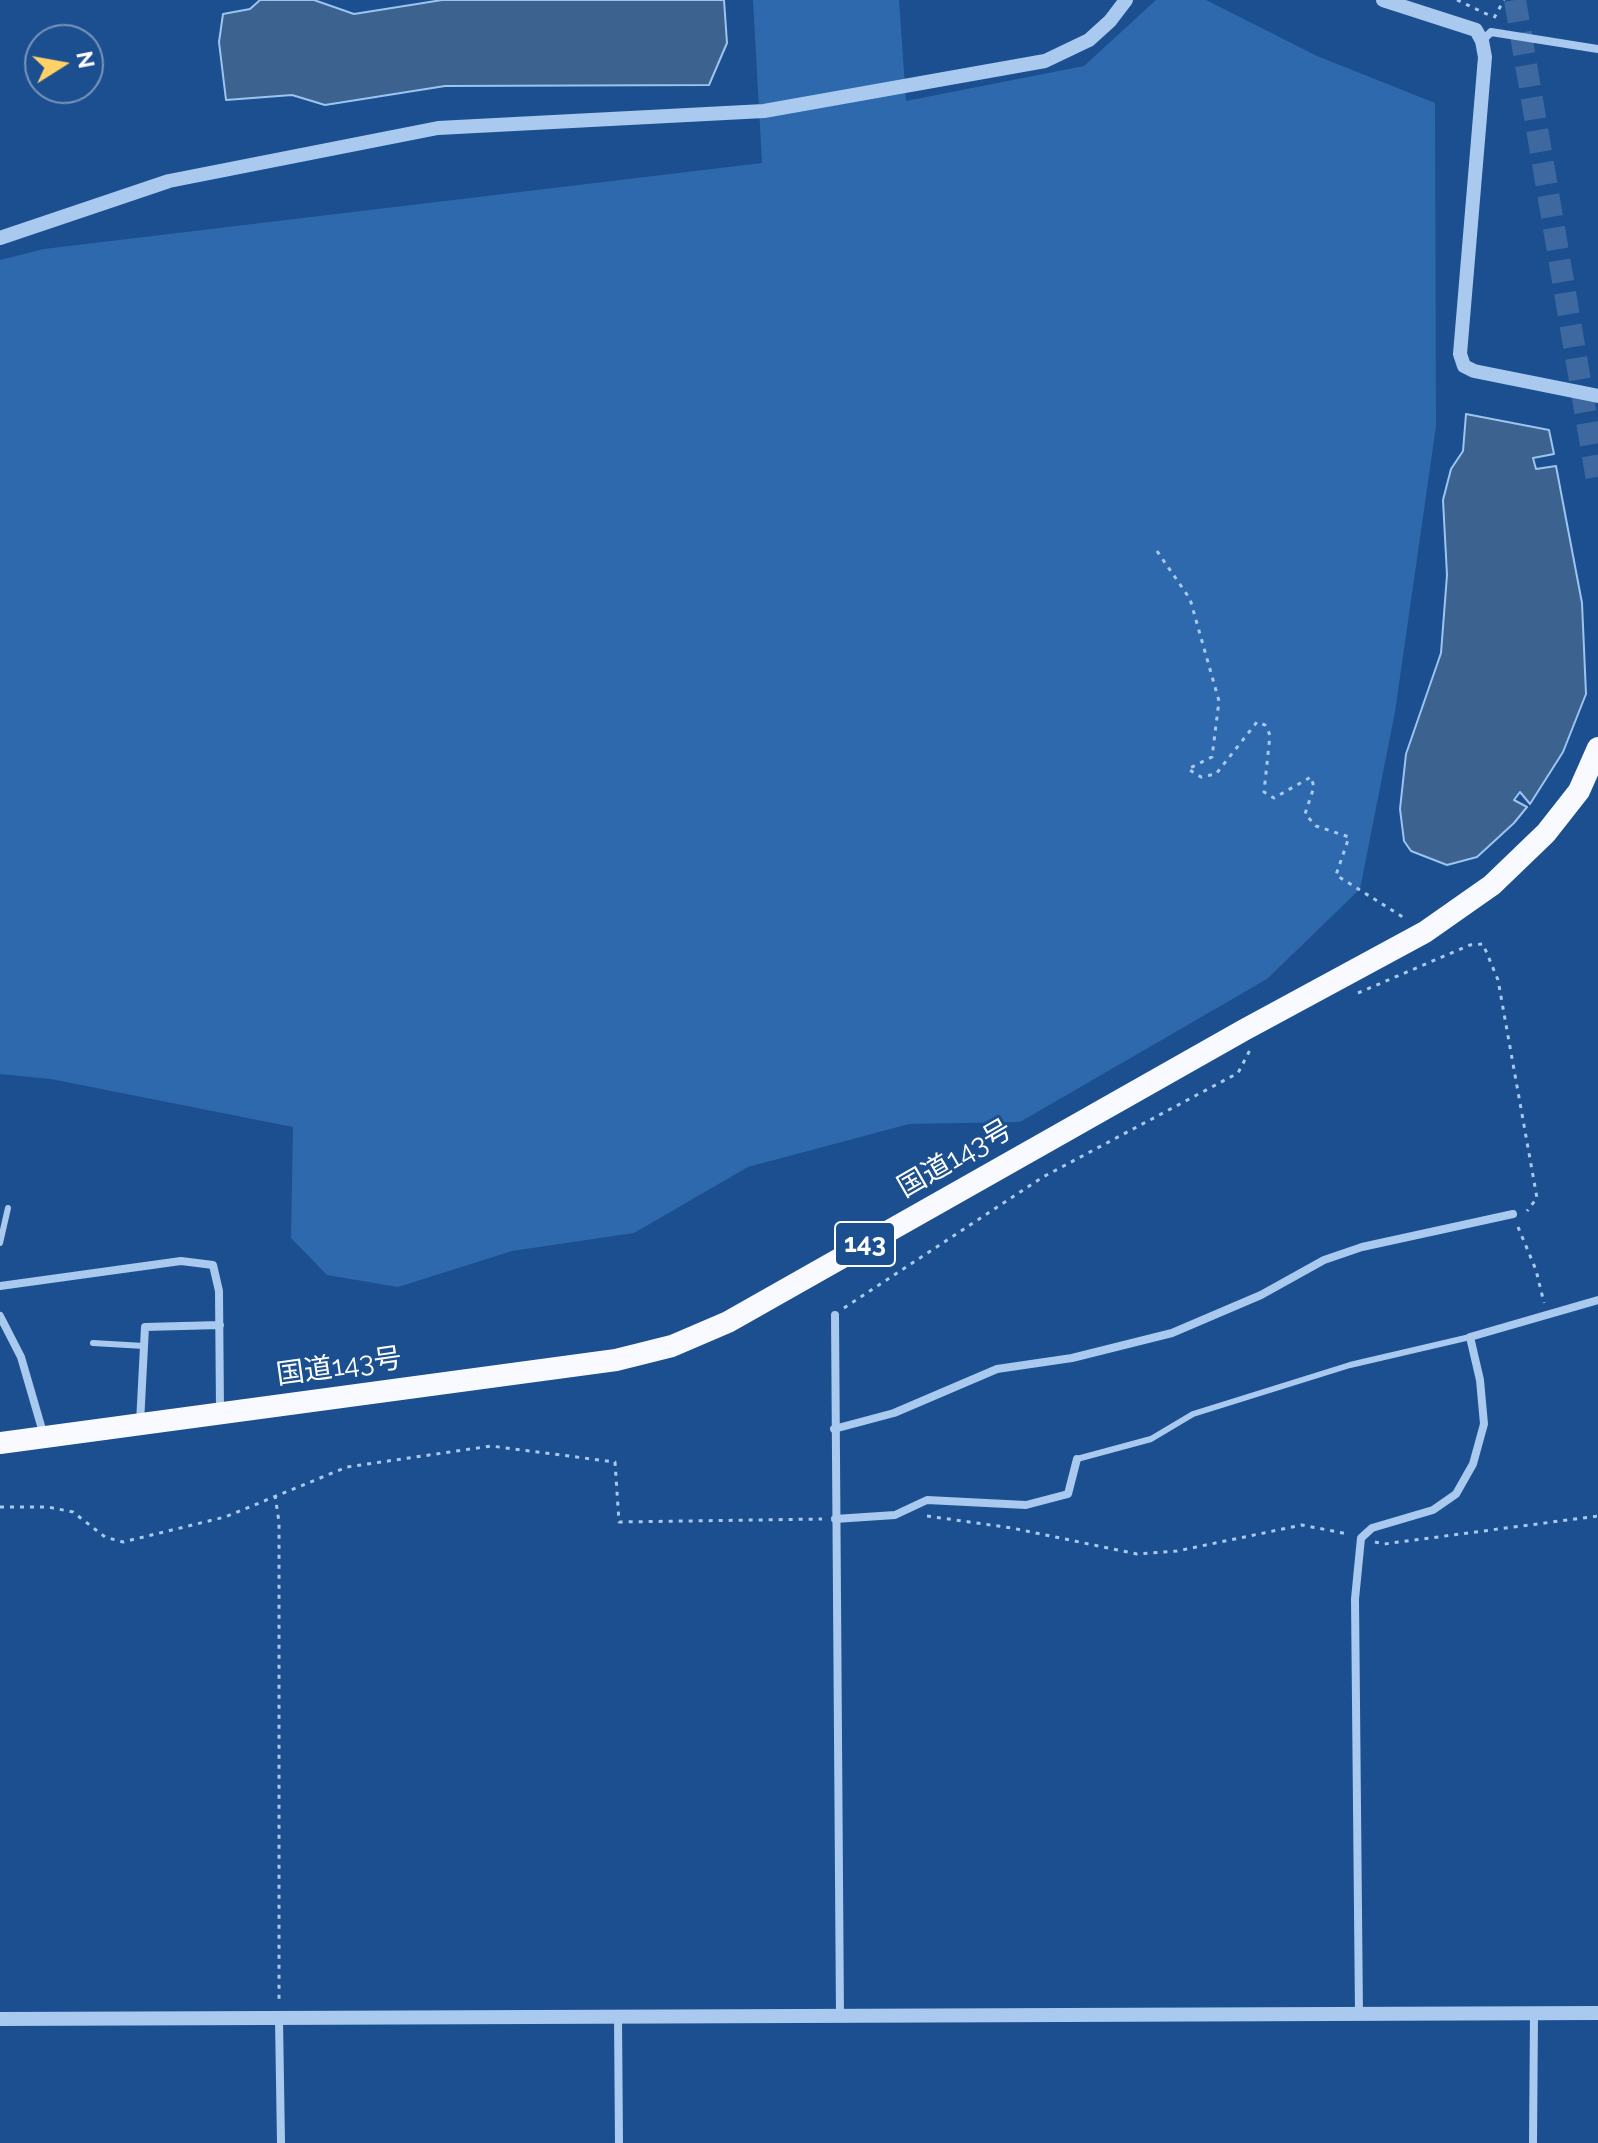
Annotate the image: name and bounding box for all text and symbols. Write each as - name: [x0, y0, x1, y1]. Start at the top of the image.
- north arrow: [24, 24, 104, 104]
- text: N: [71, 49, 100, 71]
- street label: 国道143号: [892, 1113, 1018, 1205]
- road number: 143: [835, 1222, 895, 1266]
- street label: 国道143号: [274, 1342, 404, 1392]

